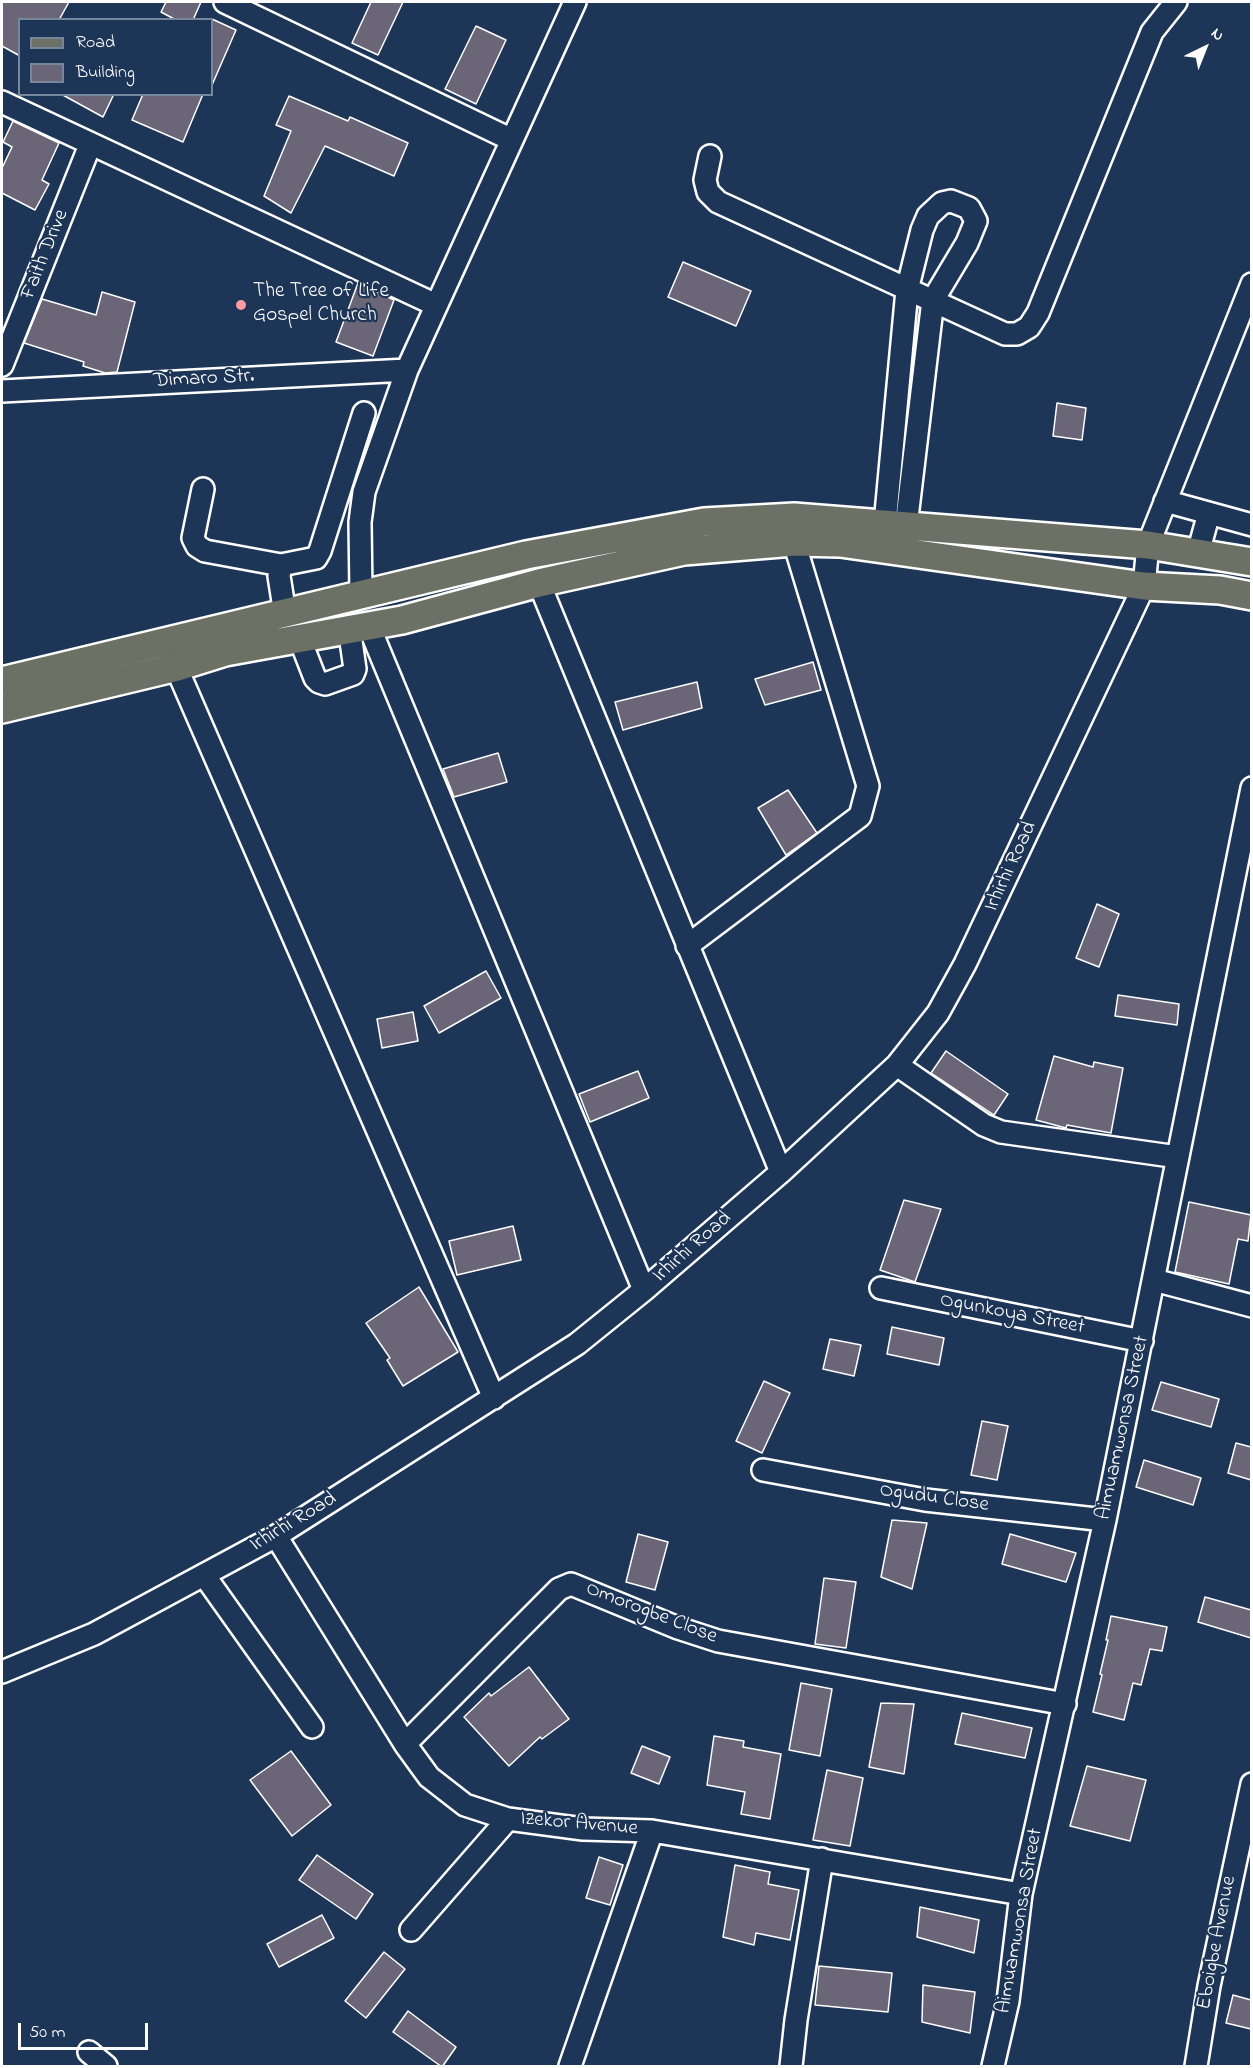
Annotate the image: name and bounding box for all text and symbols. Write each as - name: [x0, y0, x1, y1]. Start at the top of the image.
- legend: [18, 18, 213, 96]
- north arrow: [1175, 18, 1235, 78]
- text: N: [1205, 22, 1229, 47]
- text: Road: [76, 30, 115, 56]
- text: Building: [76, 60, 135, 86]
- street label: Faith Drive: [17, 206, 75, 304]
- place label: The Tree of Life Gospel Church: [253, 280, 389, 330]
- marker: The Tree of Life Gospel Church: [234, 298, 248, 312]
- street label: Dimaro Str.: [153, 365, 255, 395]
- street label: Irhirhi Road: [980, 818, 1044, 916]
- street label: Irhirhi Road: [648, 1207, 738, 1289]
- street label: Ogunkoya Street: [938, 1289, 1086, 1341]
- street label: Aimuamwonsa Street: [1092, 1334, 1156, 1522]
- street label: Ogudu Close: [878, 1479, 990, 1519]
- street label: Irhirhi Road: [246, 1487, 342, 1559]
- street label: Omorogbe Close: [582, 1577, 720, 1651]
- street label: Izekor Avenue: [519, 1807, 639, 1843]
- street label: Aimuamwonsa Street: [992, 1826, 1050, 2016]
- street label: Eboigbe Avenue: [1193, 1874, 1243, 2012]
- scale bar: [21, 2011, 152, 2049]
- text: 50 m: [29, 2020, 66, 2046]

